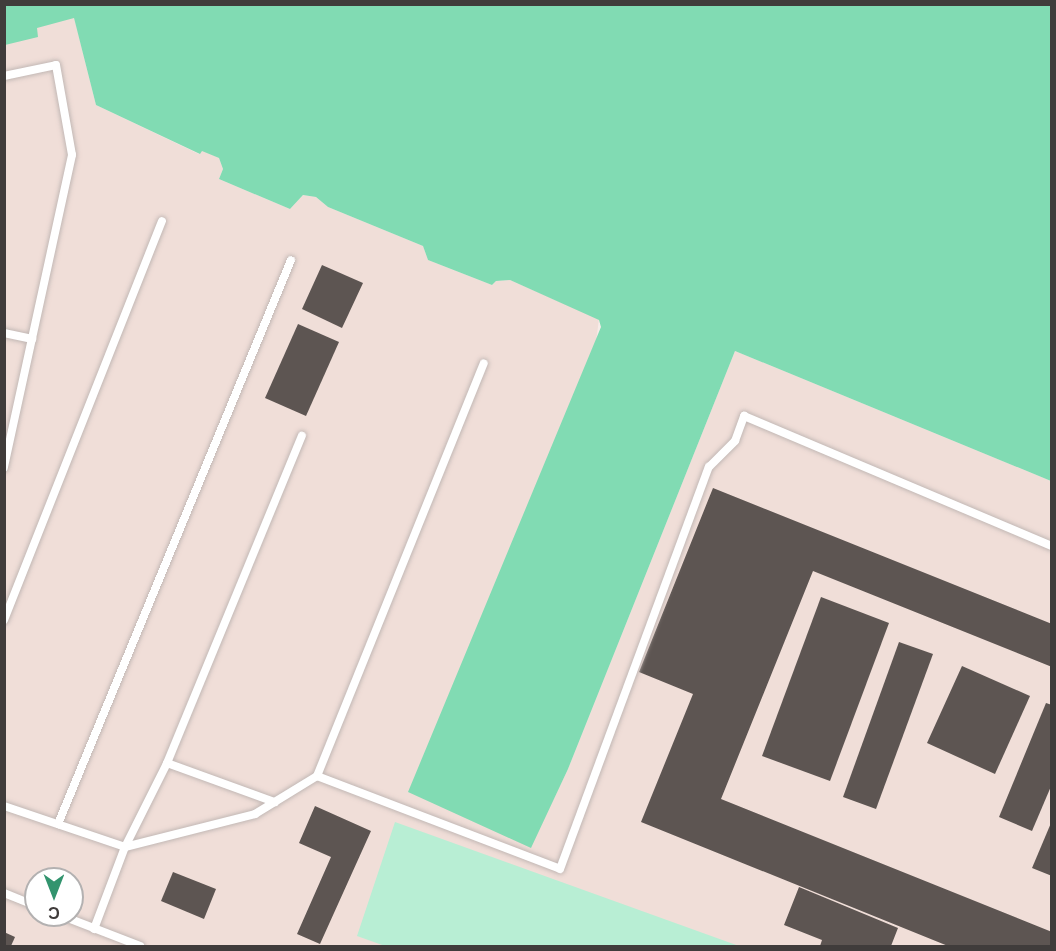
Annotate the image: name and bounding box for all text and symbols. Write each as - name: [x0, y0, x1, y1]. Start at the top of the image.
- north arrow: [24, 867, 84, 927]
- text: С: [48, 904, 60, 923]

